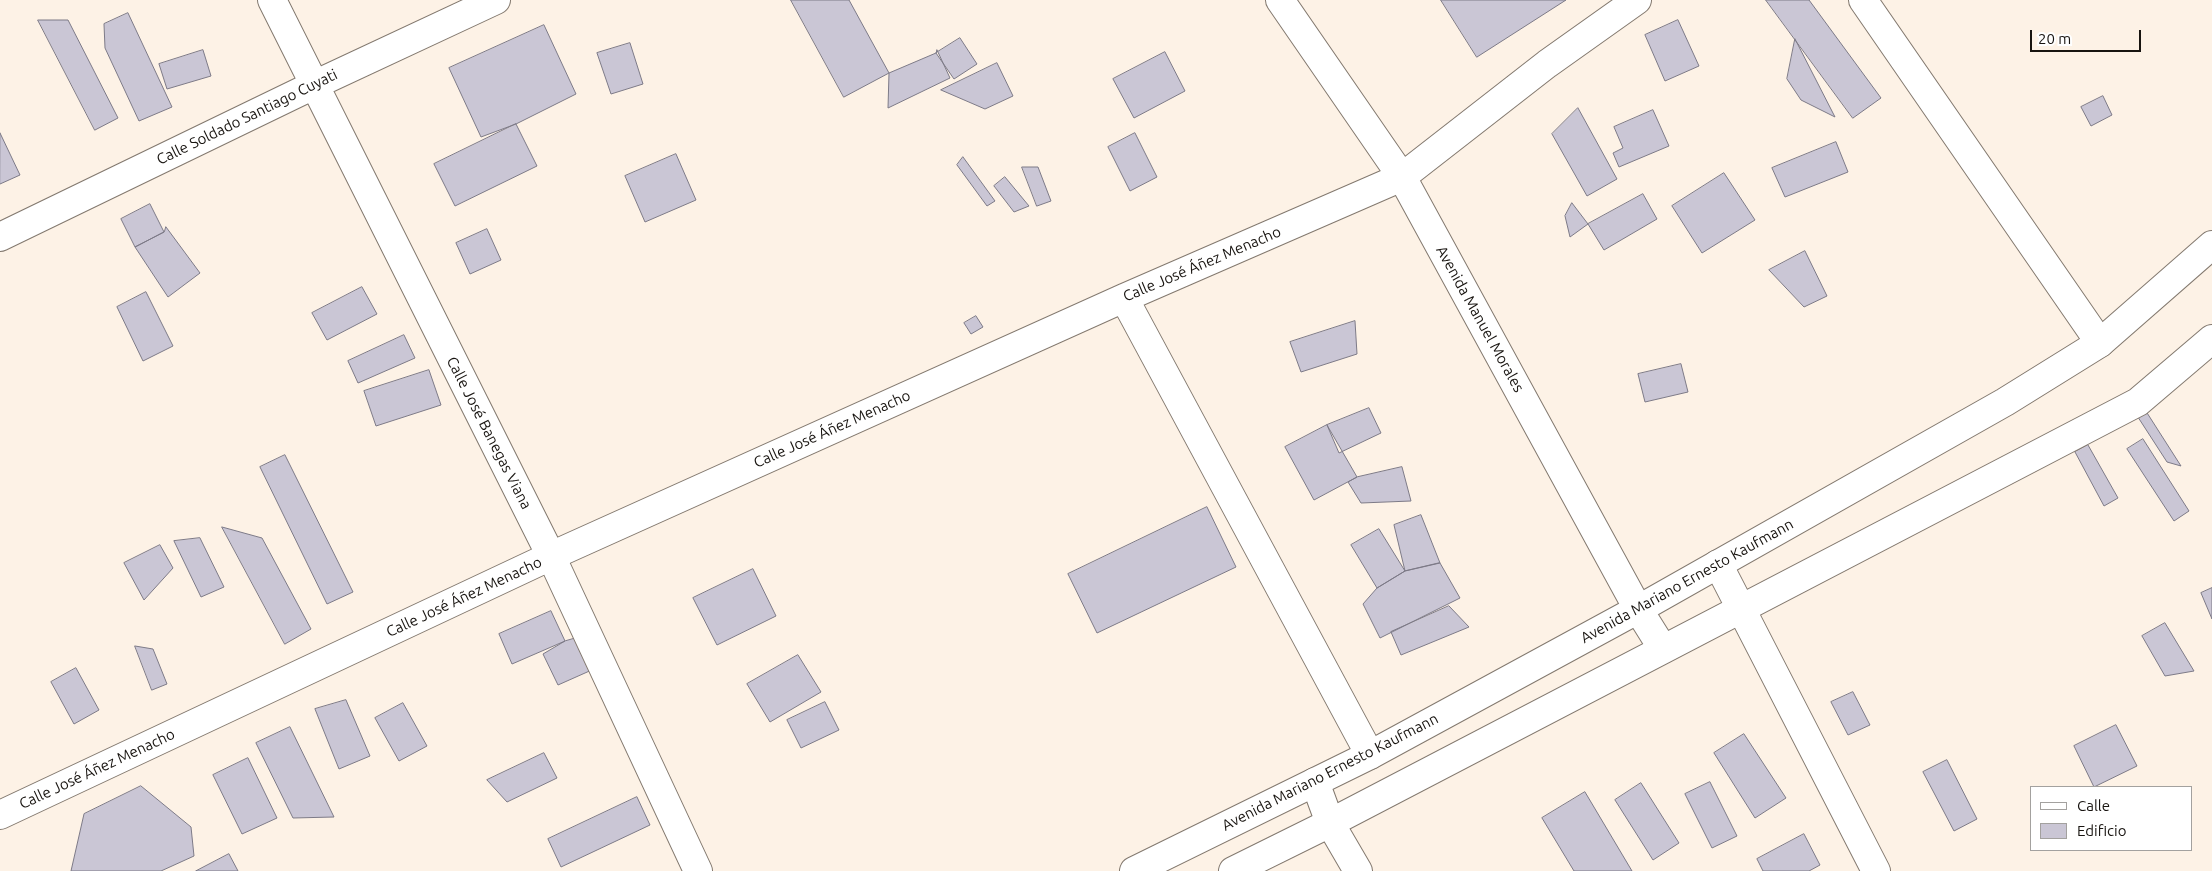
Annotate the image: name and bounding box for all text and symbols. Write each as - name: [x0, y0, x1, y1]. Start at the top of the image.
- scale bar: [2032, 20, 2143, 52]
- text: 20 m: [2038, 30, 2071, 47]
- street label: Calle Soldado Santiago Cuyati: [154, 65, 340, 169]
- street label: Calle José Áñez Menacho: [1120, 223, 1284, 305]
- street label: Avenida Manuel Morales: [1432, 243, 1528, 395]
- street label: Calle José Banegas Viana: [443, 354, 535, 512]
- street label: Calle José Áñez Menacho: [751, 386, 913, 472]
- street label: Avenida Mariano Ernesto Kaufmann: [1578, 515, 1796, 647]
- street label: Calle José Áñez Menacho: [383, 553, 545, 641]
- street label: Avenida Mariano Ernesto Kaufmann: [1219, 709, 1441, 835]
- street label: Calle José Áñez Menacho: [16, 725, 178, 813]
- legend: [2030, 786, 2192, 851]
- text: Calle: [2077, 797, 2110, 814]
- text: Edificio: [2077, 822, 2126, 839]

